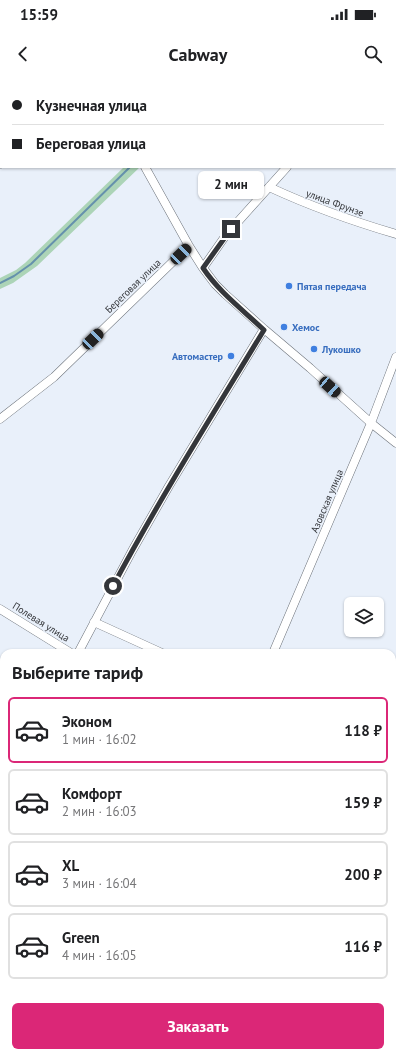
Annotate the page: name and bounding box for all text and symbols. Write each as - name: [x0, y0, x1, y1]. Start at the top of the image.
- text: 15:59: [20, 5, 58, 24]
- icon: back: [12, 43, 34, 65]
- text: Cabway: [169, 43, 227, 66]
- icon: search: [362, 43, 384, 65]
- text: Кузнечная улица: [36, 96, 147, 115]
- text: Береговая улица: [36, 134, 146, 153]
- callout: 2 мин: [198, 171, 264, 199]
- text: 2 мин: [214, 176, 248, 193]
- street label: улица Фрунзе: [304, 187, 366, 219]
- route end: [222, 220, 240, 238]
- car: [168, 241, 194, 267]
- street label: Береговая улица: [102, 256, 164, 316]
- place label: Пятая передача: [297, 280, 367, 293]
- marker: Пятая передача: [284, 281, 294, 291]
- place label: Хемос: [292, 321, 320, 334]
- marker: Хемос: [279, 322, 289, 332]
- car: [80, 326, 106, 352]
- place label: Лукошко: [321, 343, 361, 356]
- marker: Лукошко: [309, 344, 319, 354]
- place label: Автомастер: [172, 350, 224, 363]
- marker: Автомастер: [226, 351, 236, 361]
- car: [317, 375, 343, 399]
- street label: Азовская улица: [308, 467, 346, 535]
- route start: [104, 577, 122, 595]
- map controls: [344, 597, 384, 637]
- button: layers: [344, 597, 384, 637]
- street label: Полевая улица: [10, 599, 72, 645]
- text: Выберите тариф: [12, 661, 143, 684]
- icon: car: [14, 712, 50, 748]
- text: Эконом: [62, 712, 112, 731]
- text: 118 ₽: [344, 721, 382, 740]
- text: 1 мин · 16:02: [62, 731, 137, 748]
- icon: car: [14, 784, 50, 820]
- text: Комфорт: [62, 784, 122, 803]
- text: 159 ₽: [344, 793, 382, 812]
- text: 2 мин · 16:03: [62, 803, 137, 820]
- icon: car: [14, 856, 50, 892]
- text: XL: [62, 856, 79, 875]
- text: 200 ₽: [344, 865, 382, 884]
- text: 3 мин · 16:04: [62, 875, 137, 892]
- icon: car: [14, 928, 50, 964]
- text: Green: [62, 928, 100, 947]
- text: 116 ₽: [344, 937, 382, 956]
- text: 4 мин · 16:05: [62, 947, 137, 964]
- button: Заказать: [12, 1003, 384, 1049]

